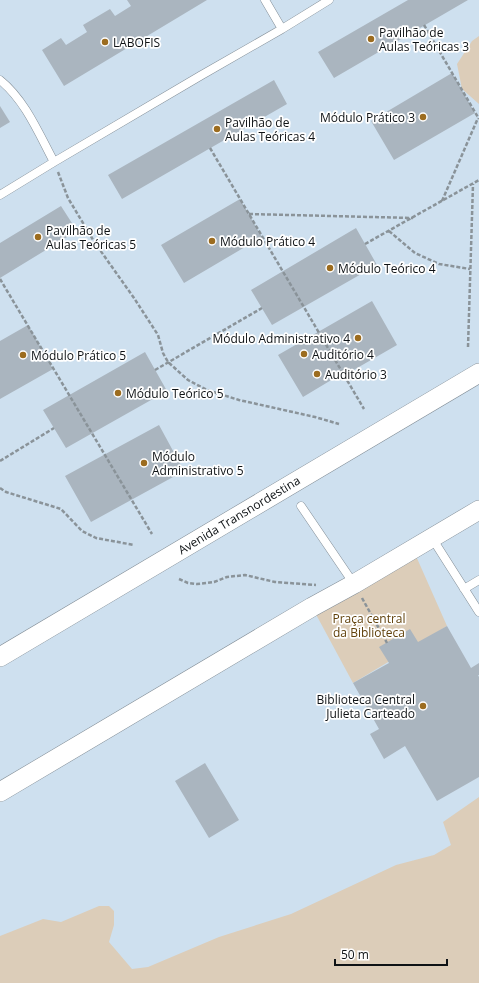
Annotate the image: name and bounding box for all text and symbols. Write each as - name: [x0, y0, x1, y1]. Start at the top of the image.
- place label: Pavilhão de Aulas Teóricas 3: [379, 24, 469, 55]
- place label: LABOFIS: [113, 34, 160, 51]
- marker: Pavilhão de Aulas Teóricas 3: [366, 34, 376, 44]
- marker: LABOFIS: [100, 37, 110, 47]
- place label: Módulo Prático 3: [320, 109, 415, 126]
- marker: Módulo Prático 3: [418, 112, 428, 122]
- place label: Pavilhão de Aulas Teóricas 4: [225, 114, 315, 145]
- marker: Pavilhão de Aulas Teóricas 4: [212, 124, 222, 134]
- place label: Pavilhão de Aulas Teóricas 5: [46, 222, 136, 253]
- marker: Pavilhão de Aulas Teóricas 5: [33, 232, 43, 242]
- place label: Módulo Prático 4: [220, 233, 315, 250]
- marker: Módulo Prático 4: [207, 236, 217, 246]
- place label: Módulo Teórico 4: [338, 260, 436, 277]
- marker: Módulo Teórico 4: [325, 263, 335, 273]
- place label: Módulo Administrativo 4: [212, 330, 350, 347]
- marker: Módulo Administrativo 4: [353, 333, 363, 343]
- place label: Auditório 4: [312, 346, 374, 363]
- place label: Módulo Prático 5: [31, 347, 126, 364]
- marker: Auditório 4: [299, 349, 309, 359]
- marker: Módulo Prático 5: [18, 350, 28, 360]
- place label: Auditório 3: [325, 366, 387, 383]
- marker: Auditório 3: [312, 369, 322, 379]
- place label: Módulo Teórico 5: [126, 385, 224, 402]
- marker: Módulo Teórico 5: [113, 388, 123, 398]
- place label: Módulo Administrativo 5: [152, 448, 244, 479]
- marker: Módulo Administrativo 5: [139, 458, 149, 468]
- street label: Avenida Transnordestina: [175, 472, 303, 558]
- park label: Praça central da Biblioteca: [332, 610, 406, 641]
- place label: Biblioteca Central Julieta Carteado: [317, 691, 415, 722]
- marker: Biblioteca Central Julieta Carteado: [418, 701, 428, 711]
- scale bar: [335, 941, 447, 967]
- text: 50 m: [341, 946, 369, 963]

